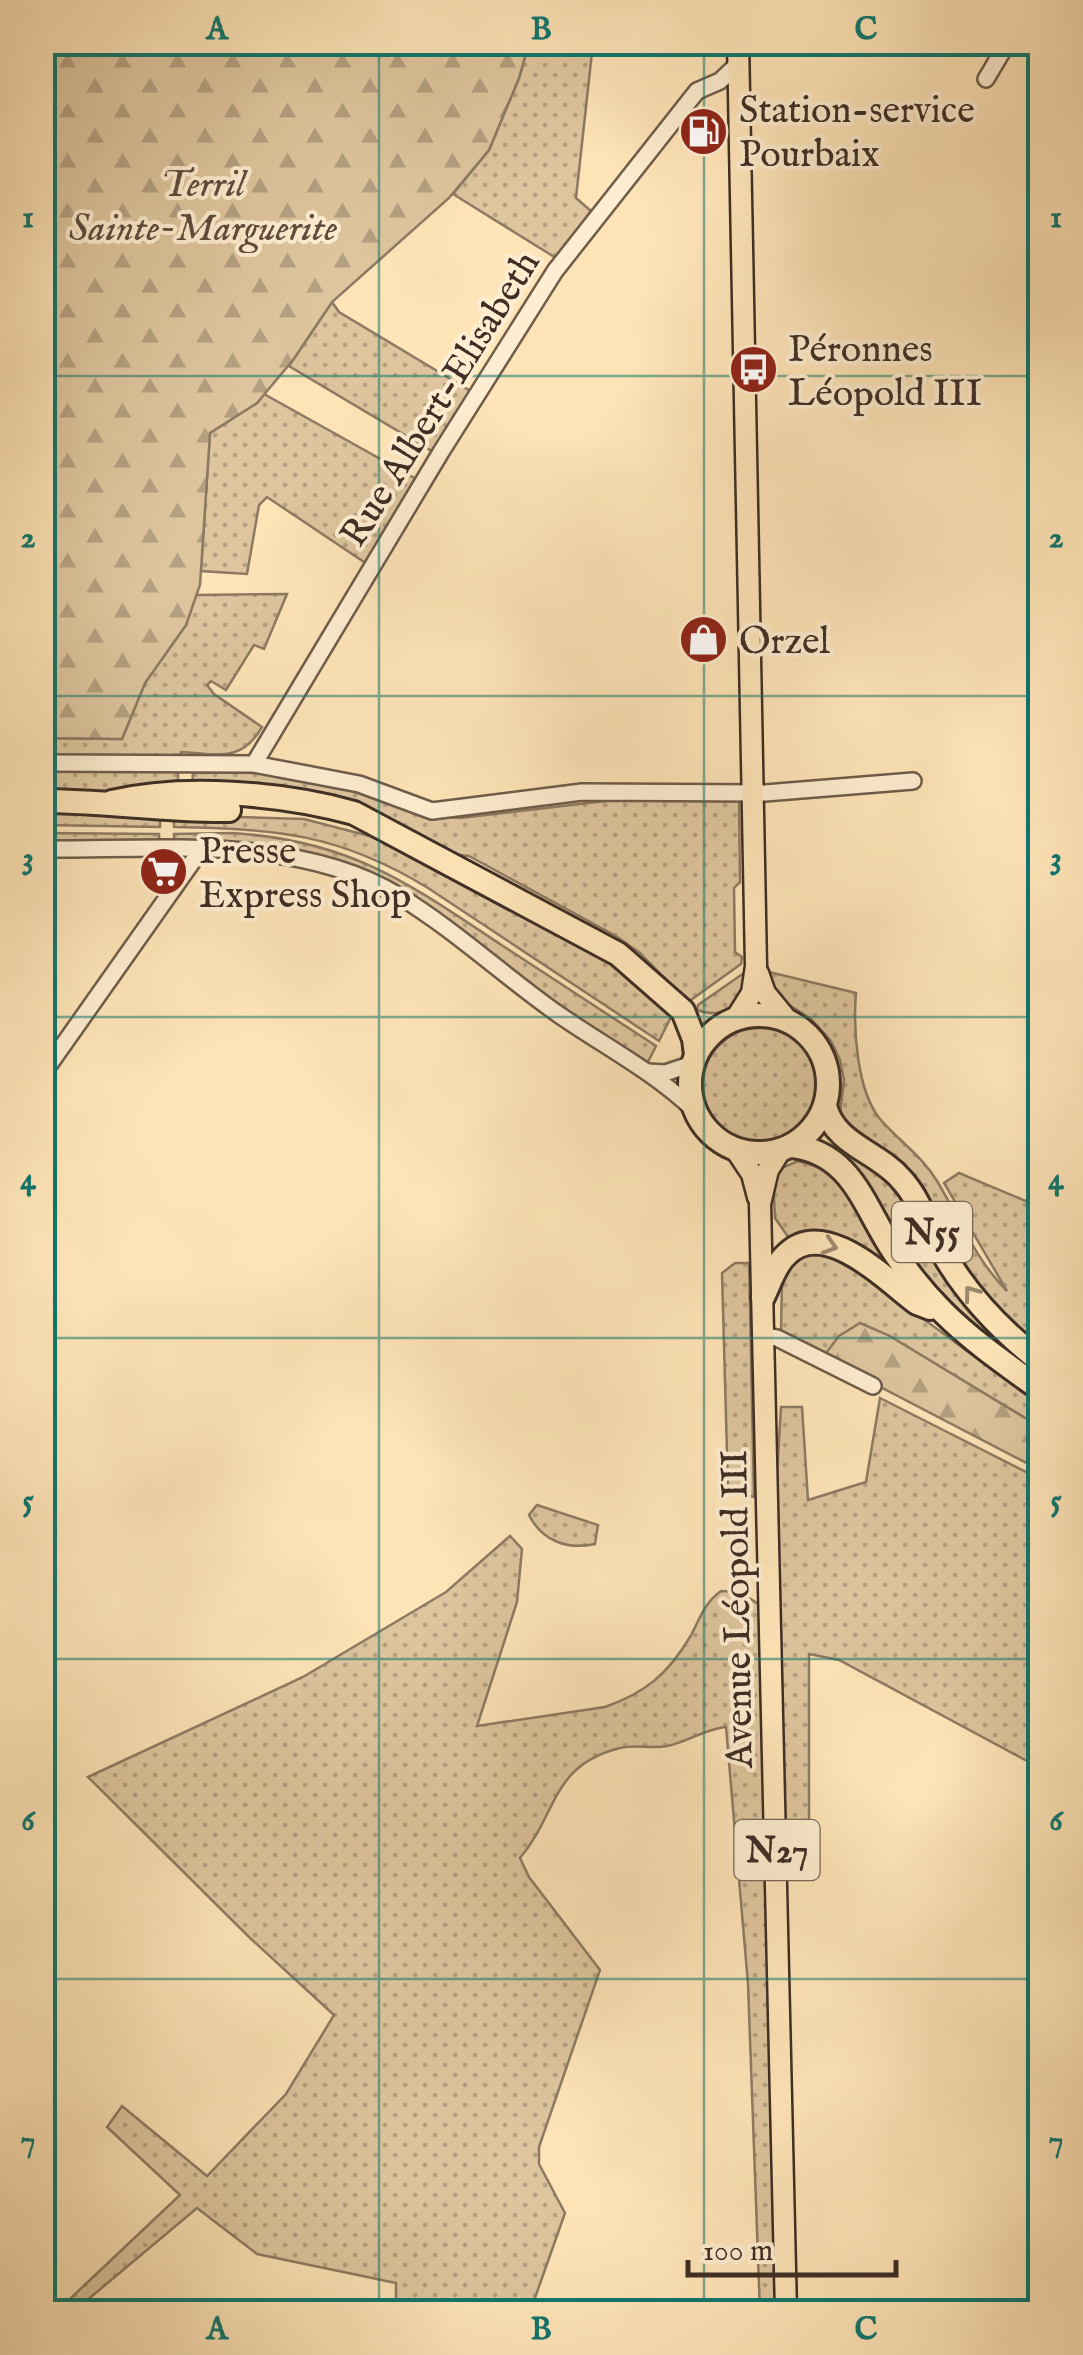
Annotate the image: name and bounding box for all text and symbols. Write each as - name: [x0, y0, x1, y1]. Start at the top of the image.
- text: A: [204, 10, 229, 51]
- text: B: [530, 10, 552, 51]
- text: C: [855, 10, 878, 51]
- place label: Station-service Pourbaix: [739, 88, 975, 180]
- fuel station icon: Station-service Pourbaix: [678, 105, 730, 157]
- park label: Terril Sainte-Marguerite: [69, 162, 338, 254]
- text: 1: [22, 198, 34, 239]
- text: 1: [1050, 198, 1062, 239]
- street label: Rue Albert-Elisabeth: [331, 243, 552, 557]
- place label: Péronnes Léopold III: [788, 327, 982, 419]
- bus stop icon: Péronnes Léopold III: [727, 344, 779, 396]
- text: 2: [20, 518, 36, 559]
- text: 2: [1048, 518, 1064, 559]
- shop icon: Orzel: [678, 614, 730, 666]
- place label: Orzel: [739, 619, 830, 667]
- place label: Presse Express Shop: [199, 829, 411, 921]
- text: 3: [22, 839, 34, 880]
- text: 3: [1050, 839, 1062, 880]
- supermarket icon: Presse Express Shop: [138, 846, 190, 898]
- text: 4: [20, 1160, 36, 1201]
- text: 4: [1048, 1160, 1064, 1201]
- road number: N55: [892, 1202, 972, 1262]
- one-way arrow: [821, 1234, 838, 1255]
- one-way arrow: [965, 1287, 982, 1305]
- street label: Avenue Léopold III: [712, 1449, 766, 1770]
- text: 5: [22, 1481, 34, 1522]
- text: 5: [1050, 1481, 1062, 1522]
- text: 6: [21, 1801, 36, 1842]
- text: 6: [1049, 1801, 1064, 1842]
- road number: N27: [734, 1820, 820, 1880]
- text: 7: [21, 2122, 35, 2163]
- text: 7: [1049, 2122, 1063, 2163]
- scale bar: [688, 2215, 896, 2277]
- text: 100 m: [703, 2233, 773, 2271]
- text: A: [204, 2310, 229, 2351]
- text: B: [530, 2310, 552, 2351]
- text: C: [855, 2310, 878, 2351]

